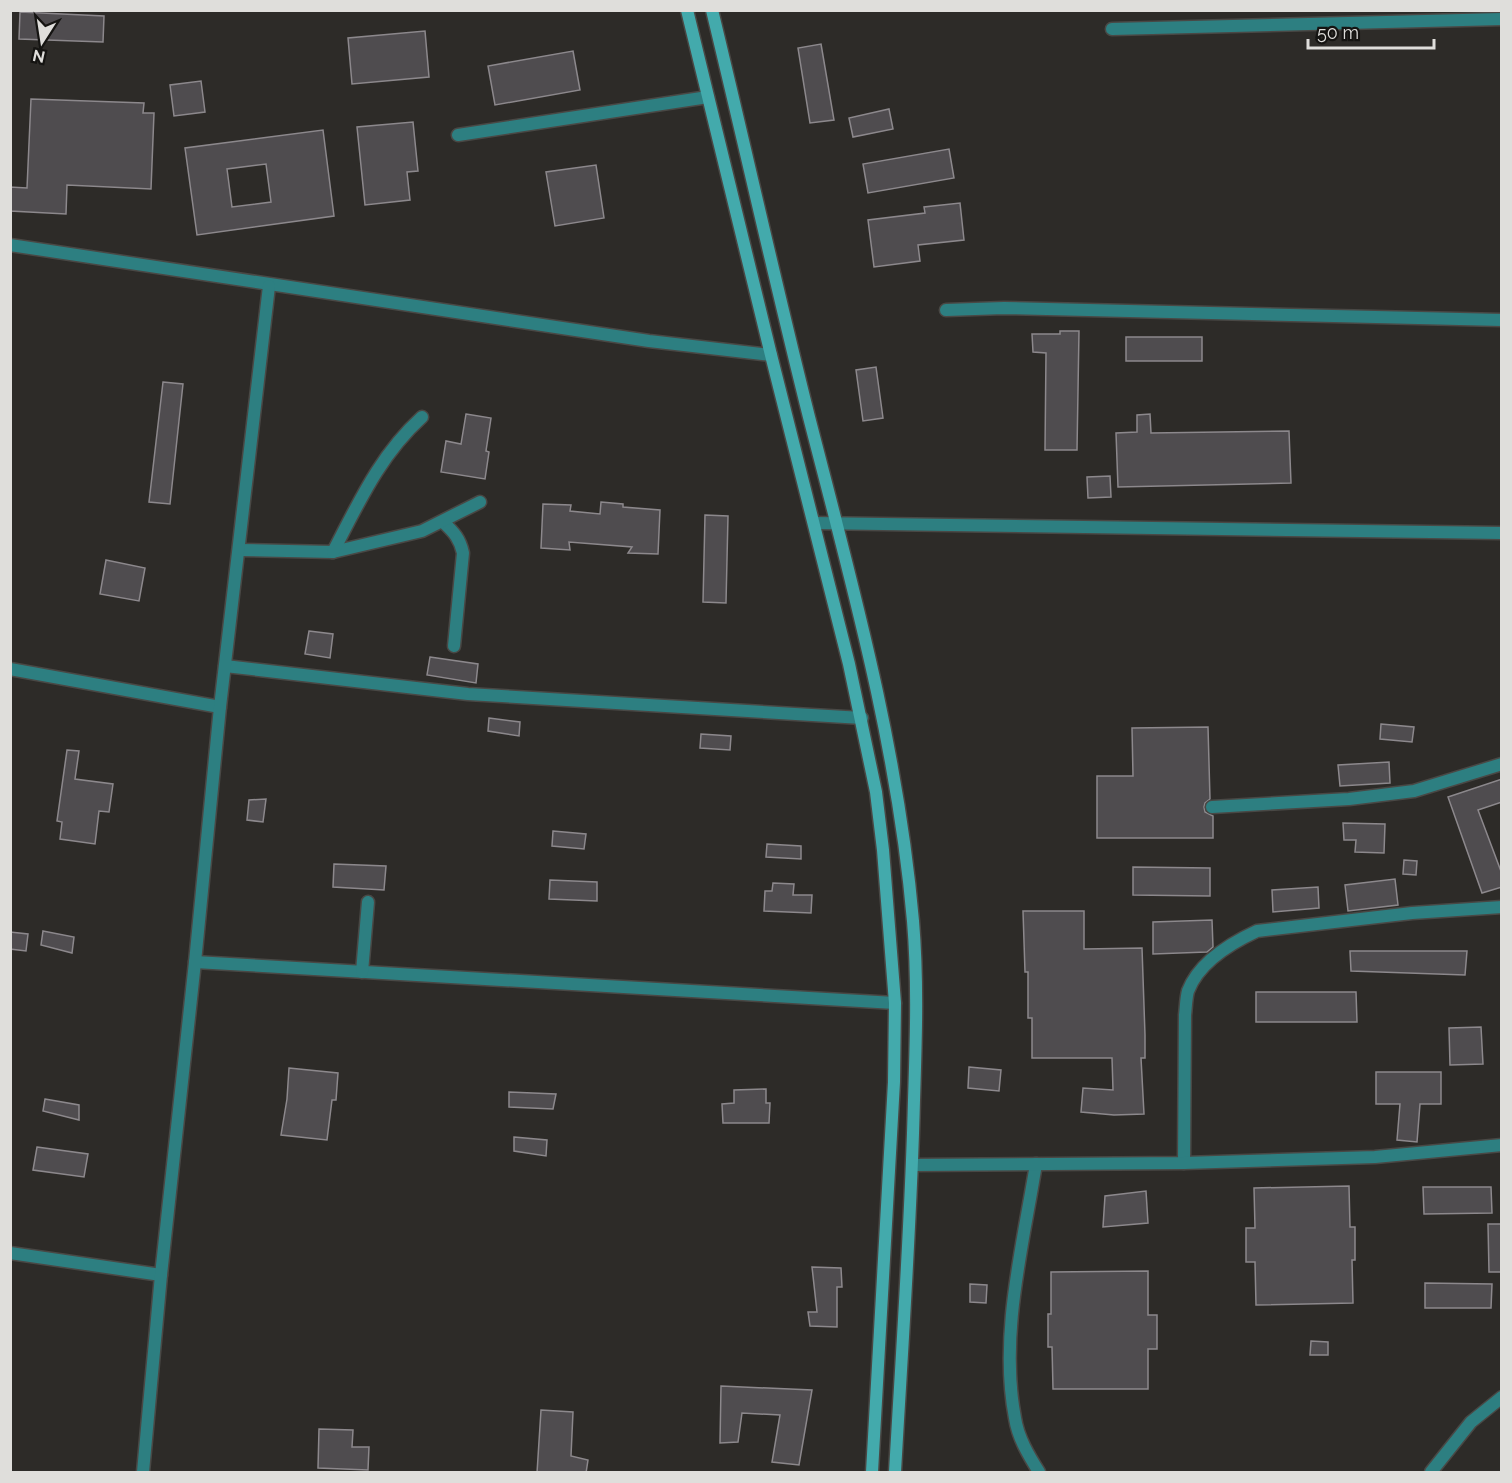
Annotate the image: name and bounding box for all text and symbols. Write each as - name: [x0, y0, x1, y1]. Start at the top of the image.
- north arrow: [12, 12, 72, 72]
- scale bar: [1308, 12, 1434, 50]
- text: 50 m: [1317, 22, 1359, 43]
- text: N: [31, 46, 47, 67]

